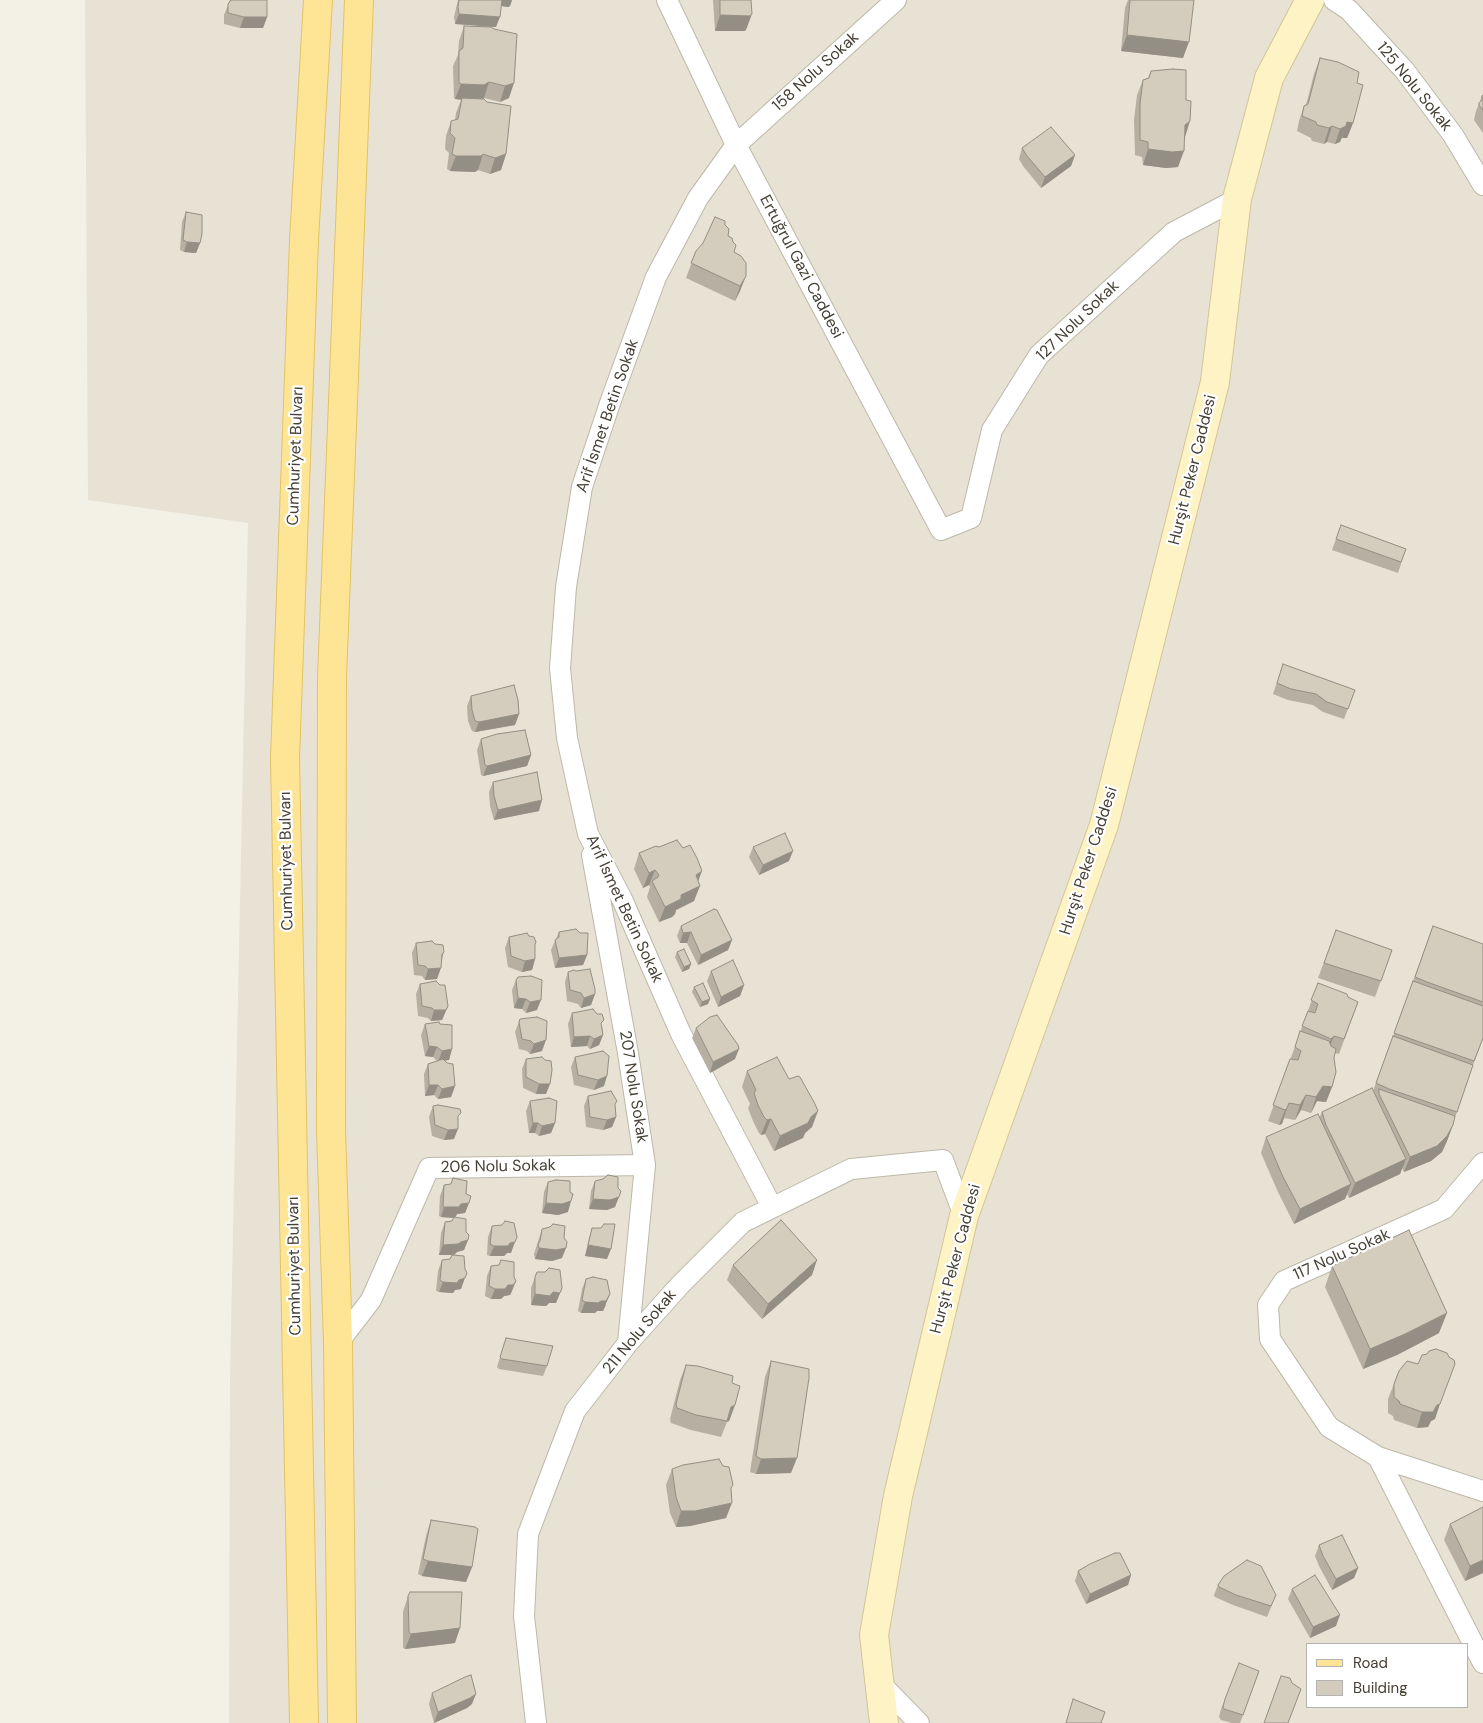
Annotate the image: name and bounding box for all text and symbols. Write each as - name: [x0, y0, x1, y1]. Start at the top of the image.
- street label: 158 Nolu Sokak: [769, 28, 863, 116]
- street label: 125 Nolu Sokak: [1372, 38, 1456, 136]
- street label: Ertuğrul Gazi Caddesi: [755, 192, 847, 342]
- street label: 127 Nolu Sokak: [1033, 277, 1123, 365]
- street label: Arif İsmet Betin Sokak: [573, 337, 643, 495]
- street label: Cumhuriyet Bulvarı: [284, 386, 308, 526]
- street label: Hurşit Peker Caddesi: [1165, 393, 1221, 547]
- street label: Hurşit Peker Caddesi: [1056, 785, 1122, 937]
- street label: Cumhuriyet Bulvarı: [276, 791, 298, 931]
- street label: Arif İsmet Betin Sokak: [581, 832, 667, 986]
- street label: 207 Nolu Sokak: [615, 1029, 651, 1145]
- street label: 206 Nolu Sokak: [440, 1156, 556, 1178]
- street label: Hurşit Peker Caddesi: [927, 1182, 985, 1336]
- street label: Cumhuriyet Bulvarı: [284, 1196, 306, 1336]
- street label: 117 Nolu Sokak: [1291, 1225, 1393, 1285]
- street label: 211 Nolu Sokak: [599, 1286, 681, 1378]
- legend: [1306, 1643, 1468, 1708]
- text: Road: [1353, 1653, 1388, 1673]
- text: Building: [1353, 1678, 1408, 1698]

